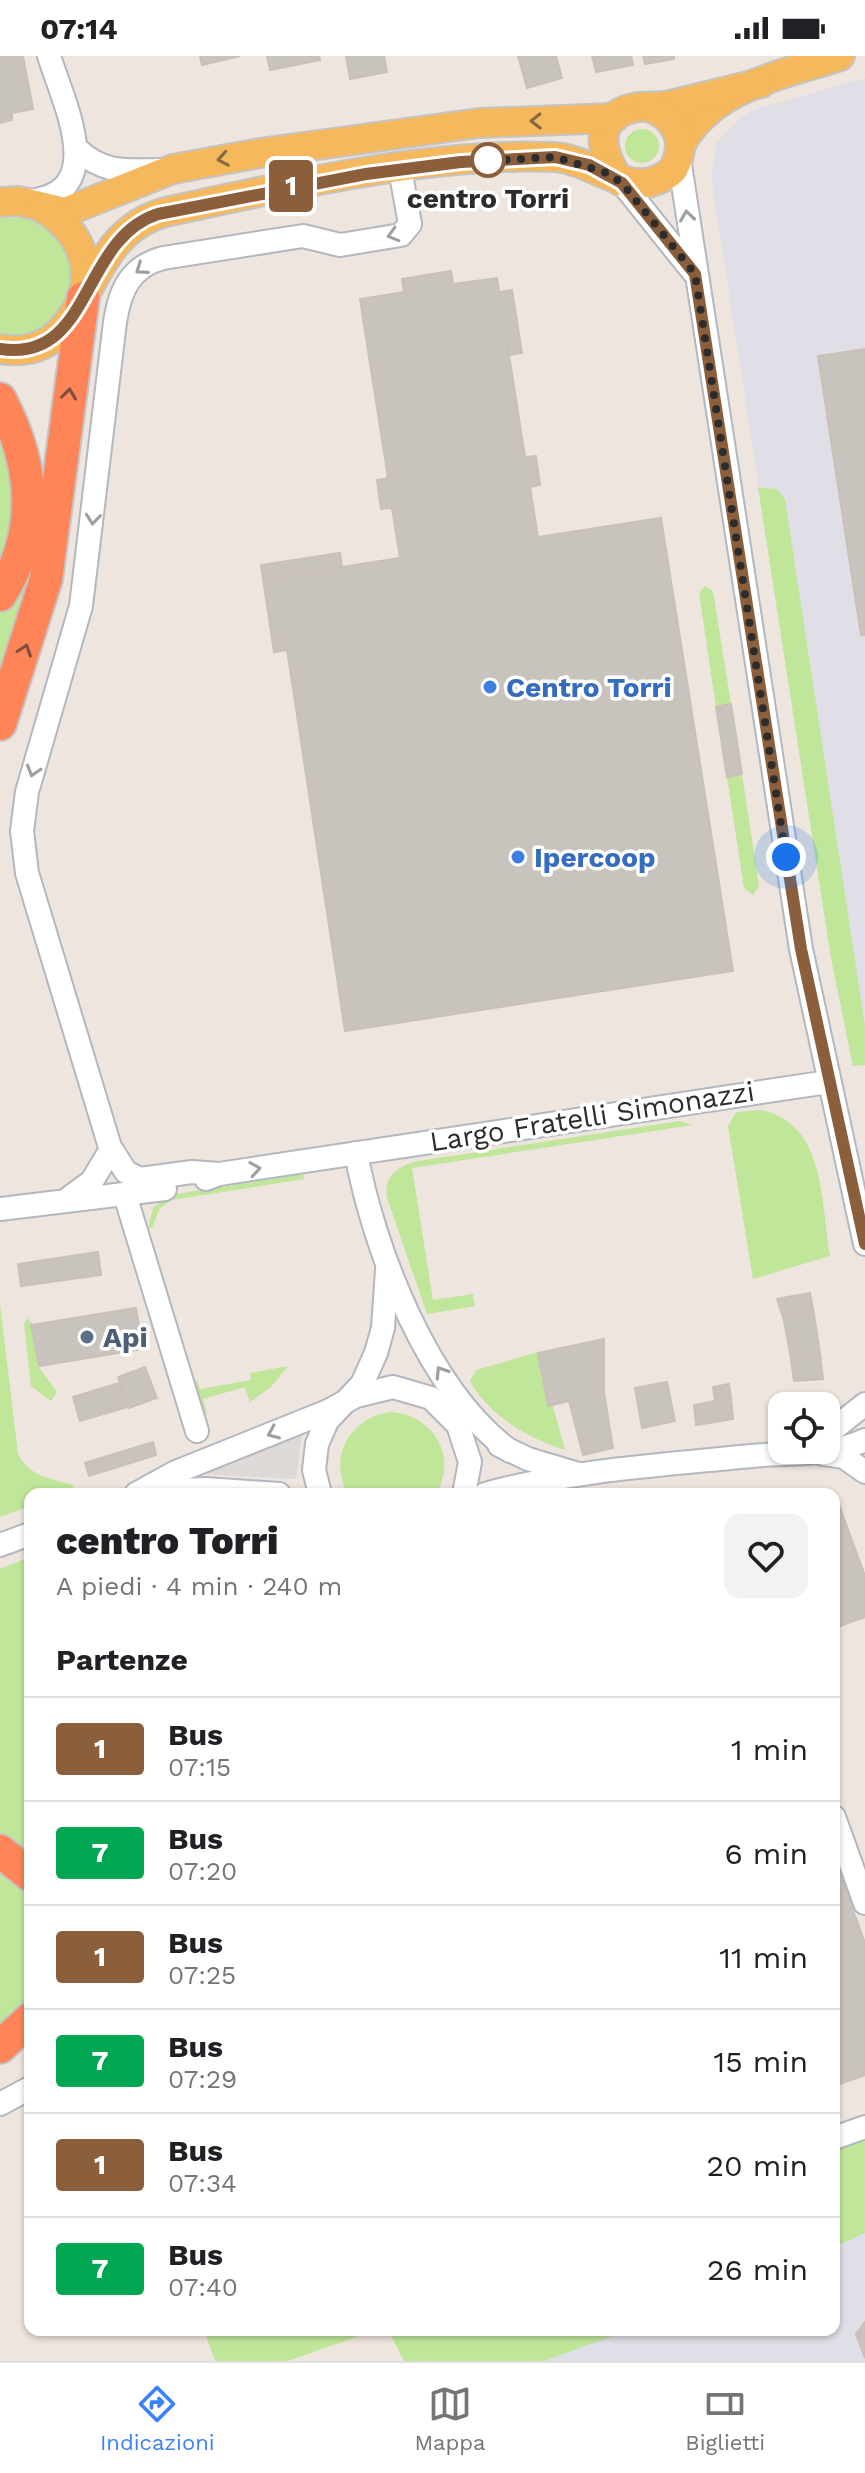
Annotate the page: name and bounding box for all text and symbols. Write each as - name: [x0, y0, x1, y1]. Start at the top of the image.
- text: 07:14: [40, 11, 118, 46]
- one-way arrow: [529, 113, 542, 130]
- marker: centro Torri: [471, 143, 505, 177]
- one-way arrow: [216, 150, 230, 167]
- line badge: 1: [265, 160, 317, 212]
- text: 1: [285, 169, 297, 202]
- place label: centro Torri: [407, 182, 569, 215]
- one-way arrow: [679, 209, 696, 223]
- one-way arrow: [387, 226, 401, 242]
- one-way arrow: [135, 259, 150, 274]
- one-way arrow: [61, 387, 78, 400]
- one-way arrow: [84, 513, 101, 526]
- one-way arrow: [16, 644, 32, 658]
- place label: Centro Torri: [506, 671, 672, 704]
- marker: Centro Torri: [481, 678, 499, 696]
- one-way arrow: [26, 764, 42, 778]
- your location: [766, 837, 806, 877]
- place label: Ipercoop: [534, 841, 655, 874]
- marker: Ipercoop: [509, 848, 527, 866]
- street label: Largo Fratelli Simonazzi: [427, 1075, 757, 1158]
- one-way arrow: [248, 1161, 262, 1178]
- place label: Api: [103, 1321, 148, 1354]
- marker: Api: [78, 1328, 96, 1346]
- one-way arrow: [435, 1366, 450, 1380]
- map controls: [768, 1392, 840, 1464]
- button: locate: [768, 1392, 840, 1464]
- one-way arrow: [267, 1423, 281, 1439]
- button: heart: [724, 1514, 808, 1598]
- text: centro Torri: [56, 1519, 278, 1563]
- text: A piedi · 4 min · 240 m: [56, 1571, 342, 1601]
- text: Partenze: [56, 1642, 188, 1677]
- text: Bus: [168, 1717, 223, 1752]
- text: 1: [94, 1732, 106, 1765]
- text: 1 min: [731, 1732, 808, 1767]
- text: 07:15: [168, 1752, 231, 1782]
- text: Bus: [168, 1821, 223, 1856]
- text: 7: [91, 1836, 109, 1869]
- text: 6 min: [724, 1836, 808, 1871]
- text: 07:20: [168, 1856, 237, 1886]
- text: Bus: [168, 1925, 223, 1960]
- text: 1: [94, 1940, 106, 1973]
- text: 11 min: [719, 1940, 808, 1975]
- text: 07:25: [168, 1960, 236, 1990]
- text: Bus: [168, 2029, 223, 2064]
- text: 7: [91, 2044, 109, 2077]
- text: 15 min: [713, 2044, 808, 2079]
- text: 07:29: [168, 2064, 237, 2094]
- text: Bus: [168, 2133, 223, 2168]
- text: 1: [94, 2148, 106, 2181]
- text: 20 min: [706, 2148, 808, 2183]
- text: 07:34: [168, 2168, 237, 2198]
- text: Bus: [168, 2237, 223, 2272]
- text: 7: [91, 2252, 109, 2285]
- text: 26 min: [707, 2252, 808, 2287]
- text: 07:40: [168, 2272, 238, 2302]
- tab: Indicazioni: [100, 2382, 215, 2455]
- tab: Mappa: [414, 2382, 486, 2455]
- tab: Biglietti: [685, 2382, 765, 2455]

